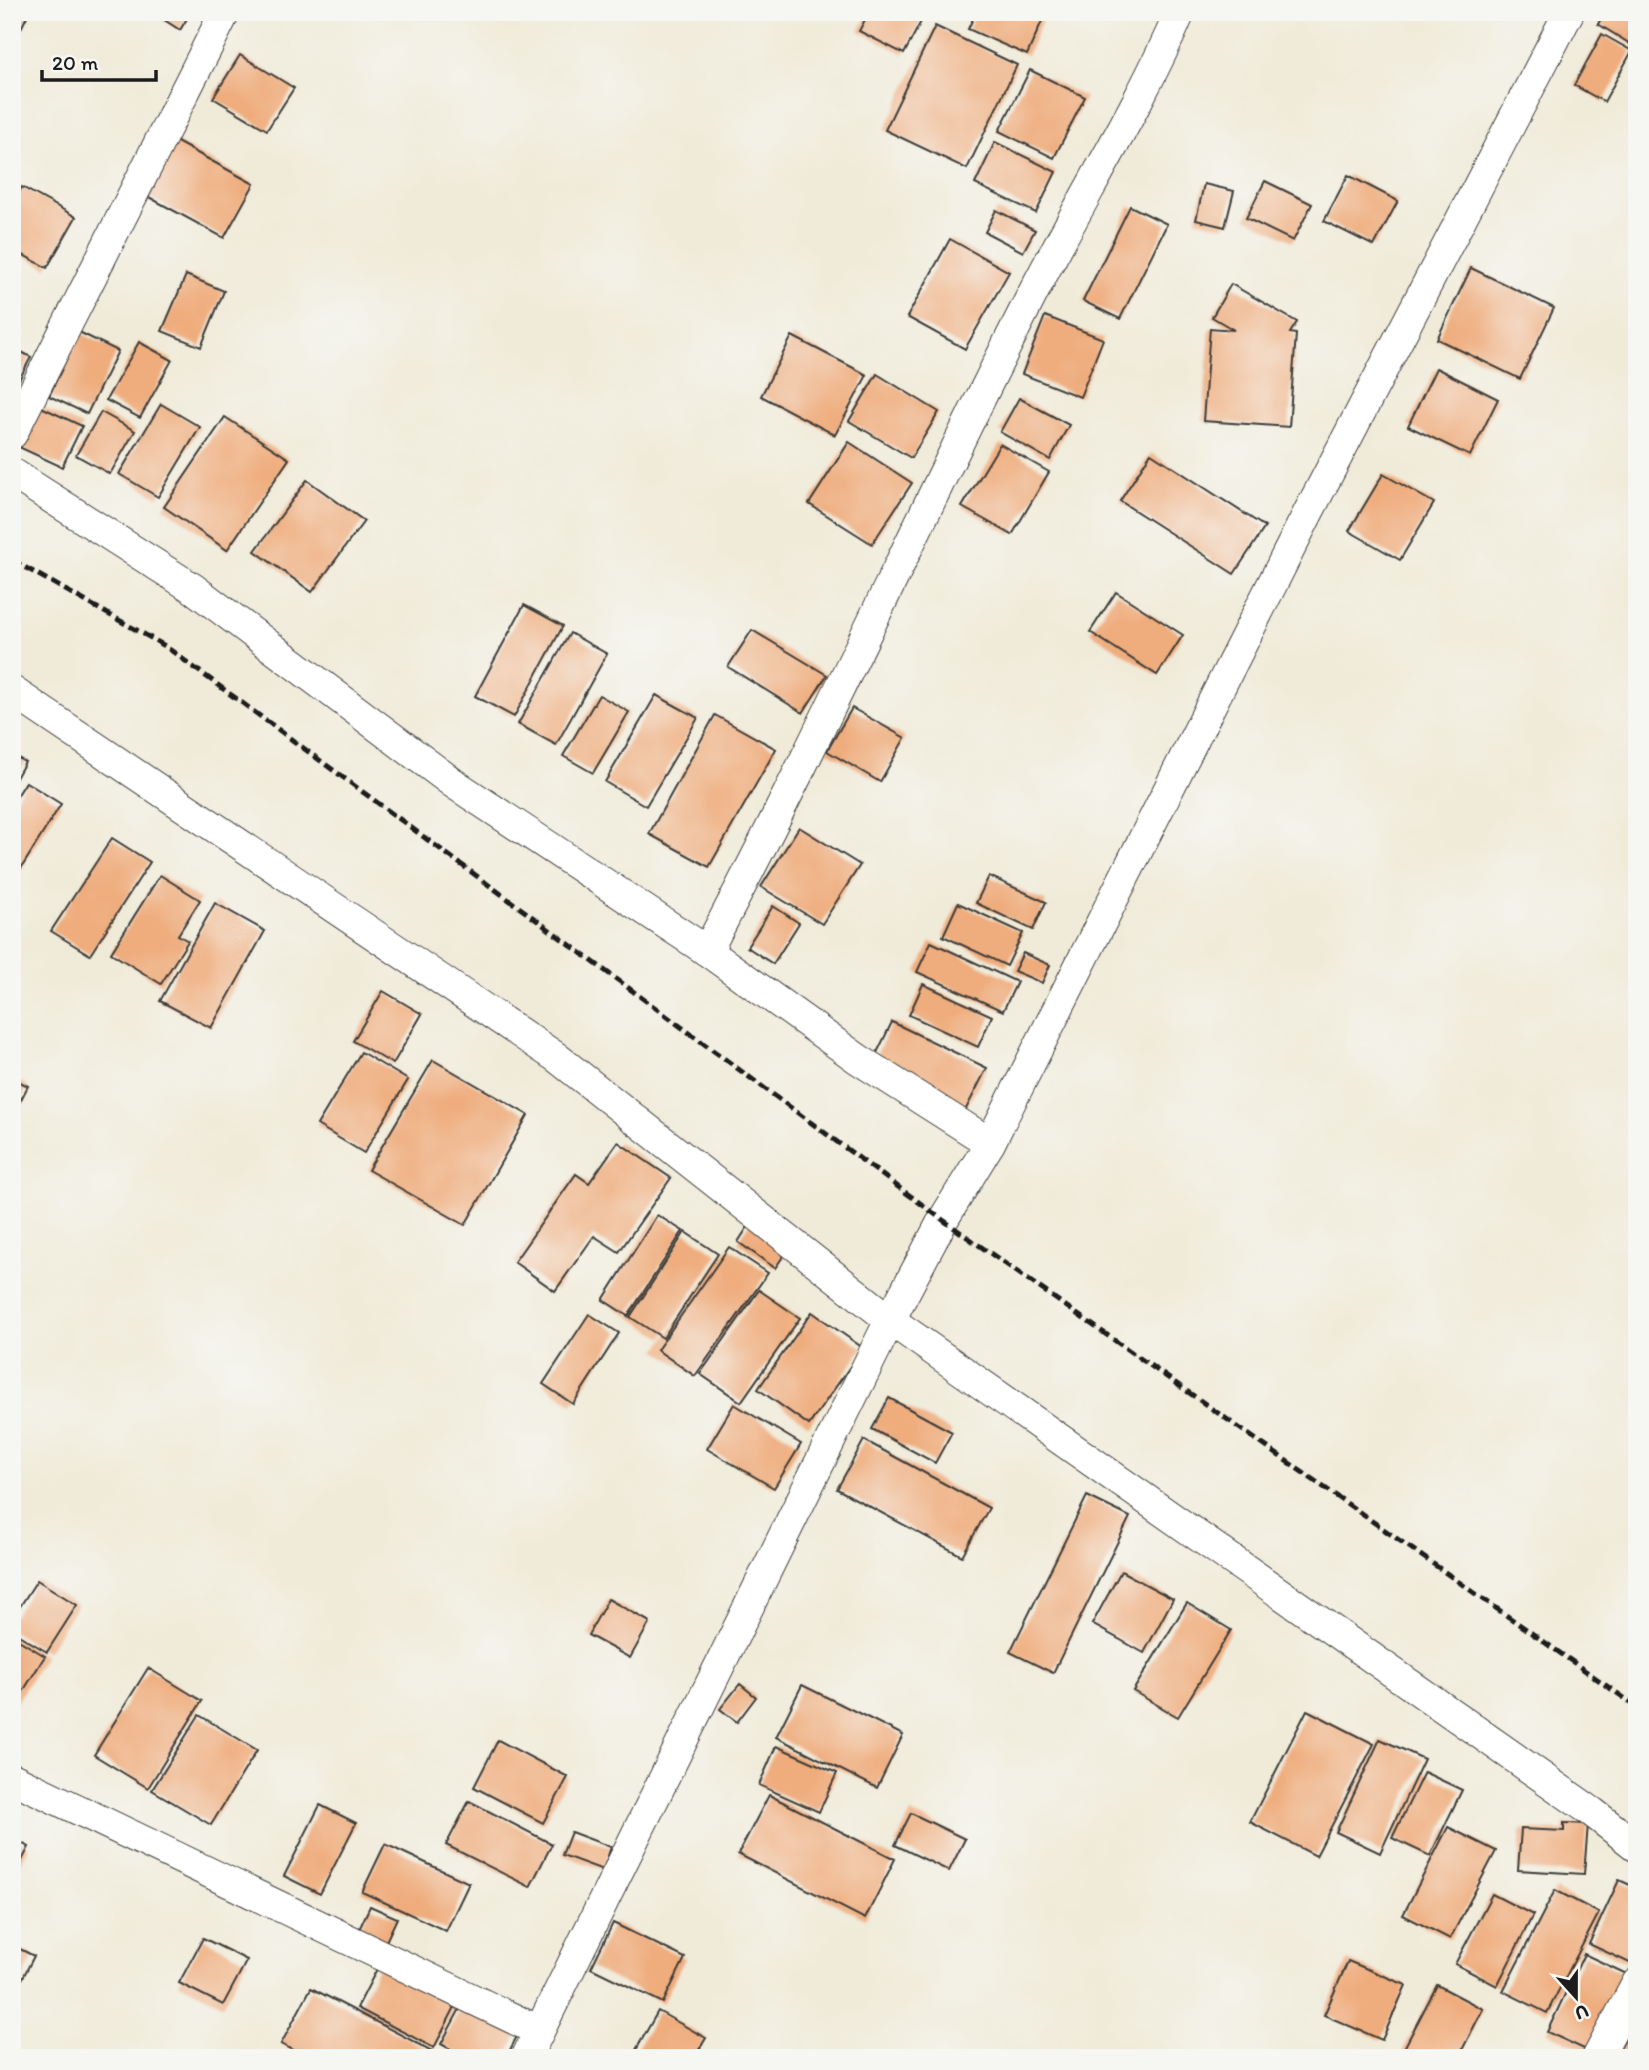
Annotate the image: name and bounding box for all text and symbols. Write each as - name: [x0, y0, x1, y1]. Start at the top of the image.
- scale bar: [42, 38, 156, 82]
- text: 20 m: [52, 50, 99, 75]
- north arrow: [1540, 1962, 1610, 2032]
- text: U: [1572, 1999, 1592, 2025]

